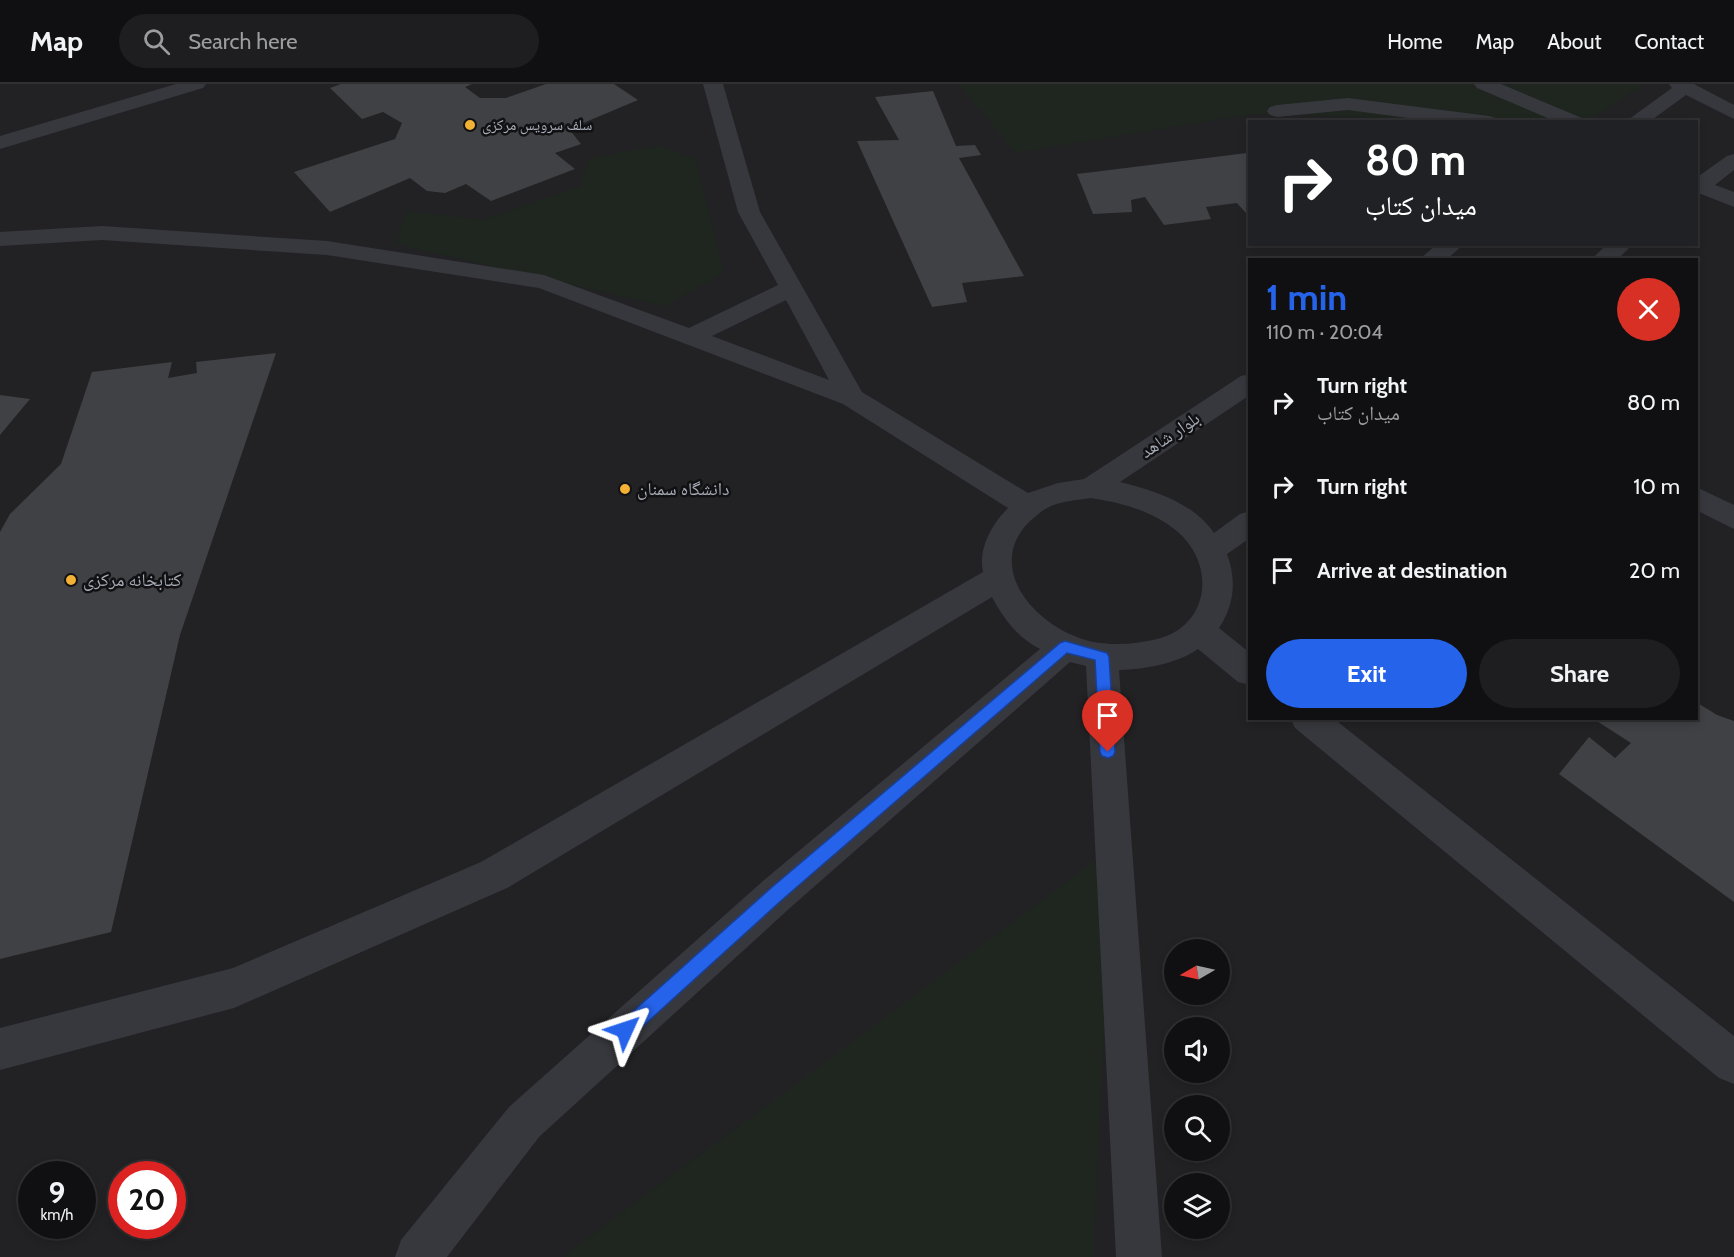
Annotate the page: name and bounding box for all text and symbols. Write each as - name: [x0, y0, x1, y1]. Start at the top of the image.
- search box: [119, 14, 539, 68]
- text: Map: [30, 24, 83, 58]
- icon: search: [140, 25, 173, 58]
- text: Search here: [188, 28, 297, 55]
- text: Home: [1387, 29, 1443, 54]
- text: Map: [1476, 29, 1514, 54]
- text: About: [1547, 29, 1601, 54]
- text: Contact: [1634, 29, 1704, 54]
- place label: سلف سرویس مرکزی: [482, 116, 592, 135]
- marker: سلف سرویس مرکزی: [463, 118, 477, 132]
- text: 80 m: [1365, 134, 1466, 186]
- icon: right: [1266, 144, 1344, 222]
- text: میدان کتاب: [1365, 189, 1477, 222]
- text: 1 min: [1266, 275, 1347, 319]
- button: close: [1617, 278, 1680, 341]
- text: 110 m · 20:04: [1266, 320, 1383, 344]
- text: Turn right: [1317, 372, 1407, 399]
- icon: right: [1266, 386, 1299, 419]
- text: 80 m: [1627, 389, 1680, 416]
- text: میدان کتاب: [1317, 401, 1400, 425]
- street label: بلوار شاهد: [1136, 407, 1204, 463]
- icon: right: [1266, 470, 1299, 503]
- text: Turn right: [1317, 473, 1407, 500]
- text: 10 m: [1633, 473, 1680, 500]
- place label: دانشگاه سمنان: [637, 478, 729, 500]
- marker: دانشگاه سمنان: [618, 482, 632, 496]
- icon: arrive: [1266, 554, 1299, 587]
- text: Arrive at destination: [1317, 557, 1507, 584]
- text: 20 m: [1629, 557, 1680, 584]
- place label: کتابخانه مرکزی: [83, 569, 182, 591]
- marker: کتابخانه مرکزی: [64, 573, 78, 587]
- button: Exit: [1266, 639, 1467, 708]
- button: Share: [1479, 639, 1680, 708]
- pin: [1082, 690, 1133, 752]
- icon: arrive: [1091, 699, 1124, 732]
- north arrow: [1164, 939, 1230, 1005]
- map controls: [1164, 939, 1230, 1239]
- position arrow: [593, 998, 657, 1062]
- button: sound: [1164, 1017, 1230, 1083]
- button: search: [1164, 1095, 1230, 1161]
- speed limit sign: 20: [108, 1161, 186, 1239]
- button: layers: [1164, 1173, 1230, 1239]
- text: 9: [49, 1174, 65, 1211]
- text: km/h: [41, 1206, 73, 1224]

